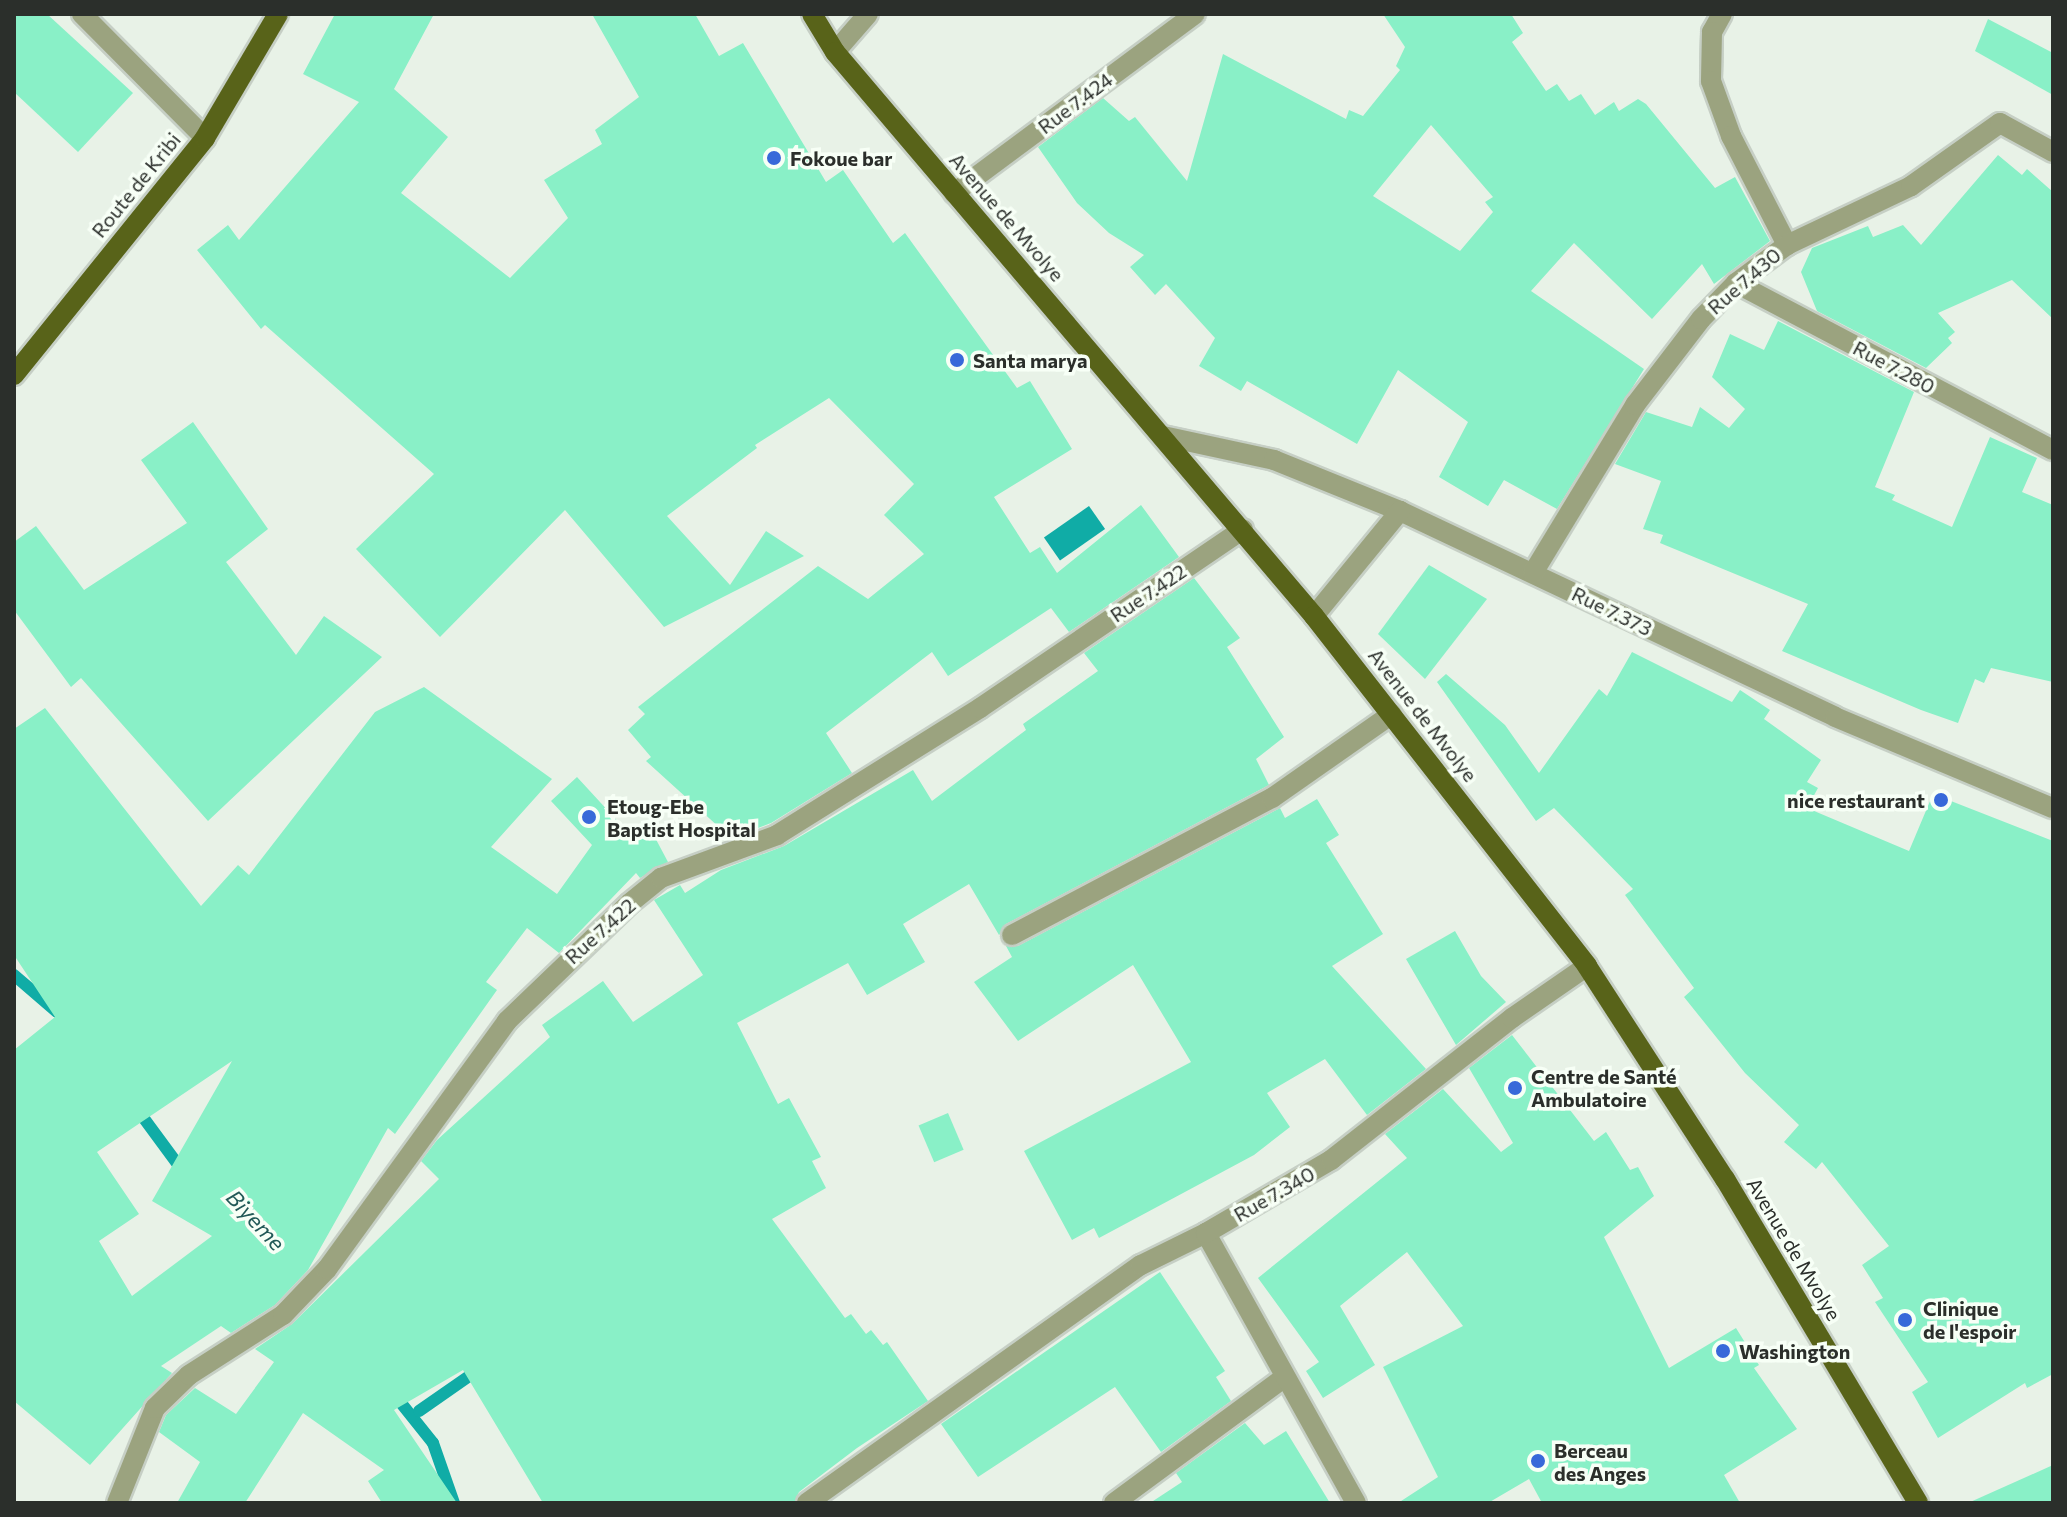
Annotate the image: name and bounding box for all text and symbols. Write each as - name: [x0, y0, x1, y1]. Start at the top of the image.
- street label: Rue 7.424: [1033, 67, 1117, 139]
- street label: Route de Kribi: [86, 128, 186, 242]
- place label: Fokoue bar: [790, 146, 893, 170]
- street label: Avenue de Mvolye: [945, 148, 1069, 286]
- marker: Fokoue bar: [765, 149, 783, 167]
- street label: Rue 7.430: [1703, 243, 1785, 319]
- street label: Rue 7.280: [1849, 336, 1939, 398]
- place label: Santa marya: [973, 348, 1087, 372]
- marker: Santa marya: [948, 351, 966, 369]
- street label: Rue 7.422: [1105, 559, 1191, 627]
- street label: Rue 7.373: [1568, 581, 1656, 641]
- street label: Avenue de Mvolye: [1364, 644, 1482, 786]
- place label: nice restaurant: [1787, 788, 1925, 812]
- marker: nice restaurant: [1932, 791, 1950, 809]
- place label: Etoug-Ebe Baptist Hospital: [607, 794, 756, 841]
- marker: Etoug-Ebe Baptist Hospital: [578, 806, 600, 828]
- street label: Rue 7.422: [560, 893, 640, 969]
- place label: Centre de Santé Ambulatoire: [1531, 1064, 1677, 1111]
- marker: Centre de Santé Ambulatoire: [1506, 1079, 1524, 1097]
- street label: Rue 7.340: [1229, 1161, 1319, 1227]
- street label: Avenue de Mvolye: [1742, 1173, 1846, 1325]
- water label: Biyeme: [221, 1184, 291, 1256]
- place label: Clinique de l'espoir: [1923, 1296, 2016, 1343]
- marker: Clinique de l'espoir: [1894, 1309, 1916, 1331]
- place label: Washington: [1739, 1339, 1850, 1363]
- marker: Washington: [1714, 1342, 1732, 1360]
- place label: Berceau des Anges: [1554, 1438, 1646, 1485]
- marker: Berceau des Anges: [1529, 1452, 1547, 1470]

